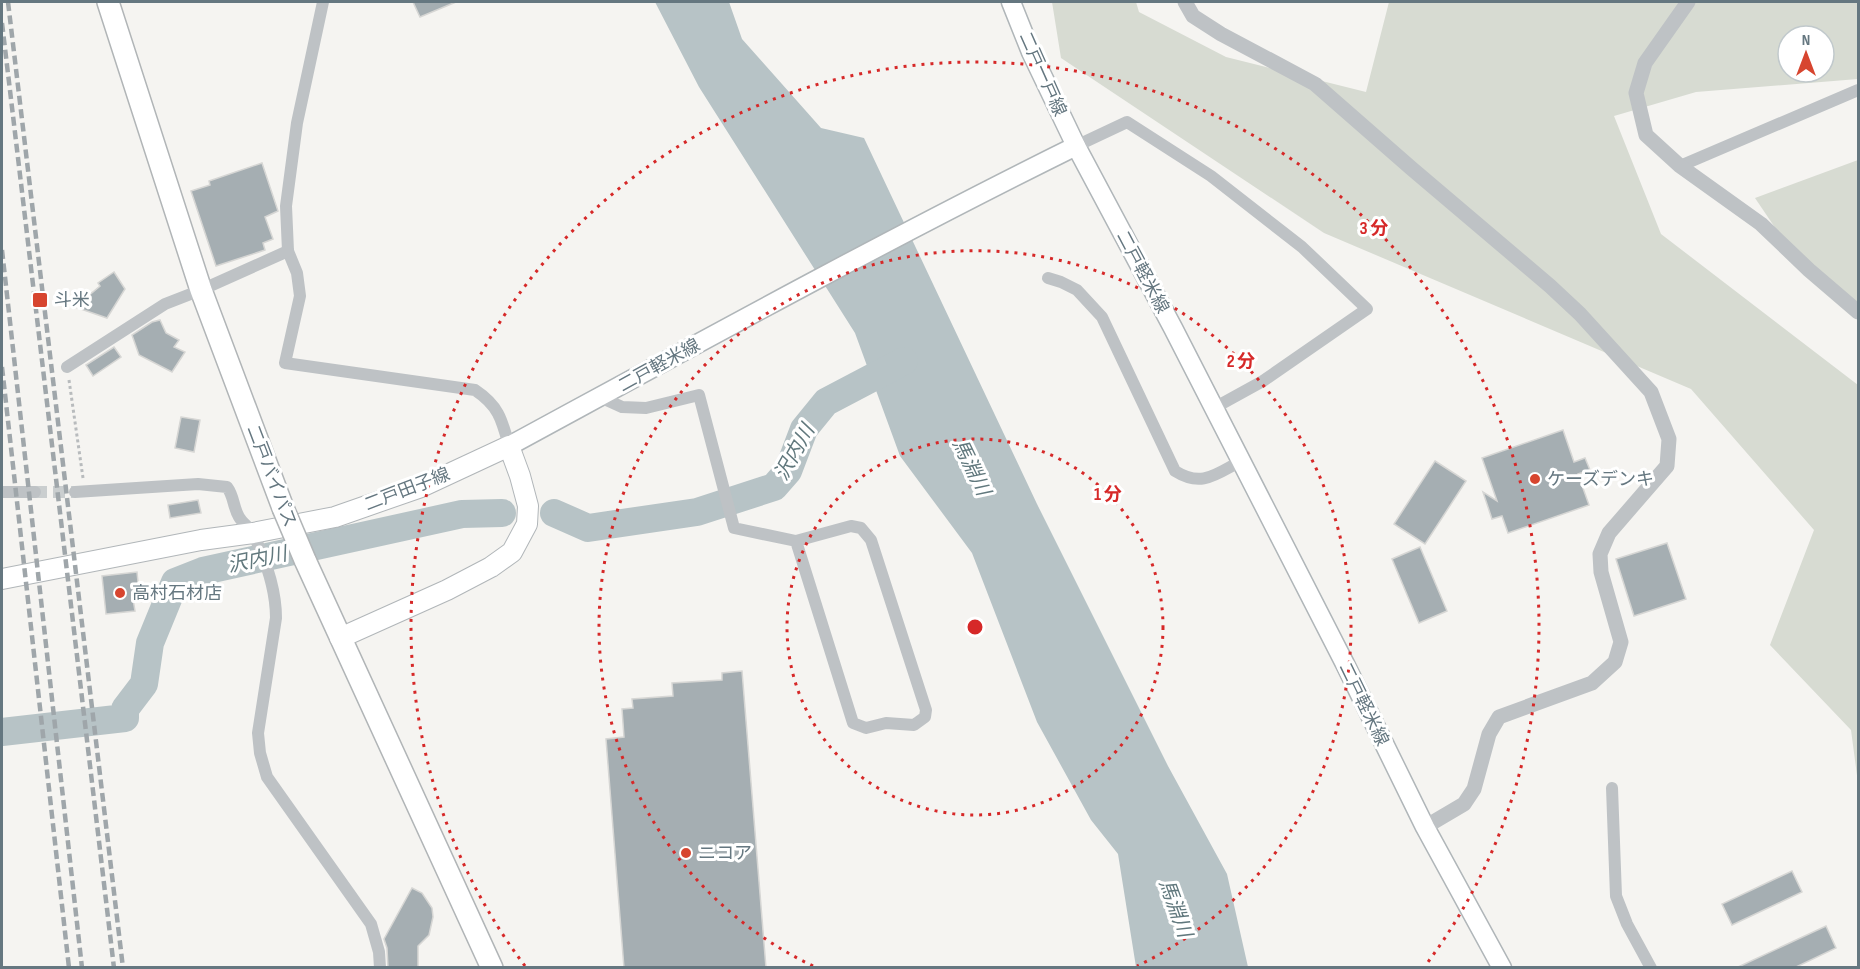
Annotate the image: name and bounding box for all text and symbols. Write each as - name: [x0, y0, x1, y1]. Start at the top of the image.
- north arrow: [1776, 24, 1836, 84]
- street label: 二戸一戸線: [1015, 29, 1070, 120]
- text: N: [1802, 31, 1810, 50]
- text: 3 分: [1360, 218, 1388, 239]
- street label: 二戸軽米線: [1112, 228, 1173, 317]
- place label: 斗米: [54, 290, 90, 311]
- marker: 斗米: [31, 291, 49, 309]
- street label: 二戸軽米線: [615, 334, 704, 396]
- text: 2 分: [1227, 351, 1255, 372]
- water label: 沢内川: [770, 419, 821, 485]
- street label: 二戸バイパス: [242, 422, 301, 530]
- water label: 馬淵川: [947, 435, 996, 501]
- street label: 二戸田子線: [361, 464, 453, 515]
- place label: ケーズデンキ: [1547, 469, 1654, 490]
- marker: ケーズデンキ: [1528, 472, 1542, 486]
- text: 1 分: [1094, 484, 1122, 505]
- water label: 沢内川: [225, 542, 291, 578]
- place label: 高村石材店: [132, 583, 222, 604]
- marker: 高村石材店: [113, 586, 127, 600]
- centre of rings: [965, 617, 985, 637]
- street label: 二戸軽米線: [1334, 659, 1393, 749]
- place label: ニコア: [698, 843, 752, 864]
- marker: ニコア: [679, 846, 693, 860]
- water label: 馬淵川: [1154, 876, 1197, 943]

